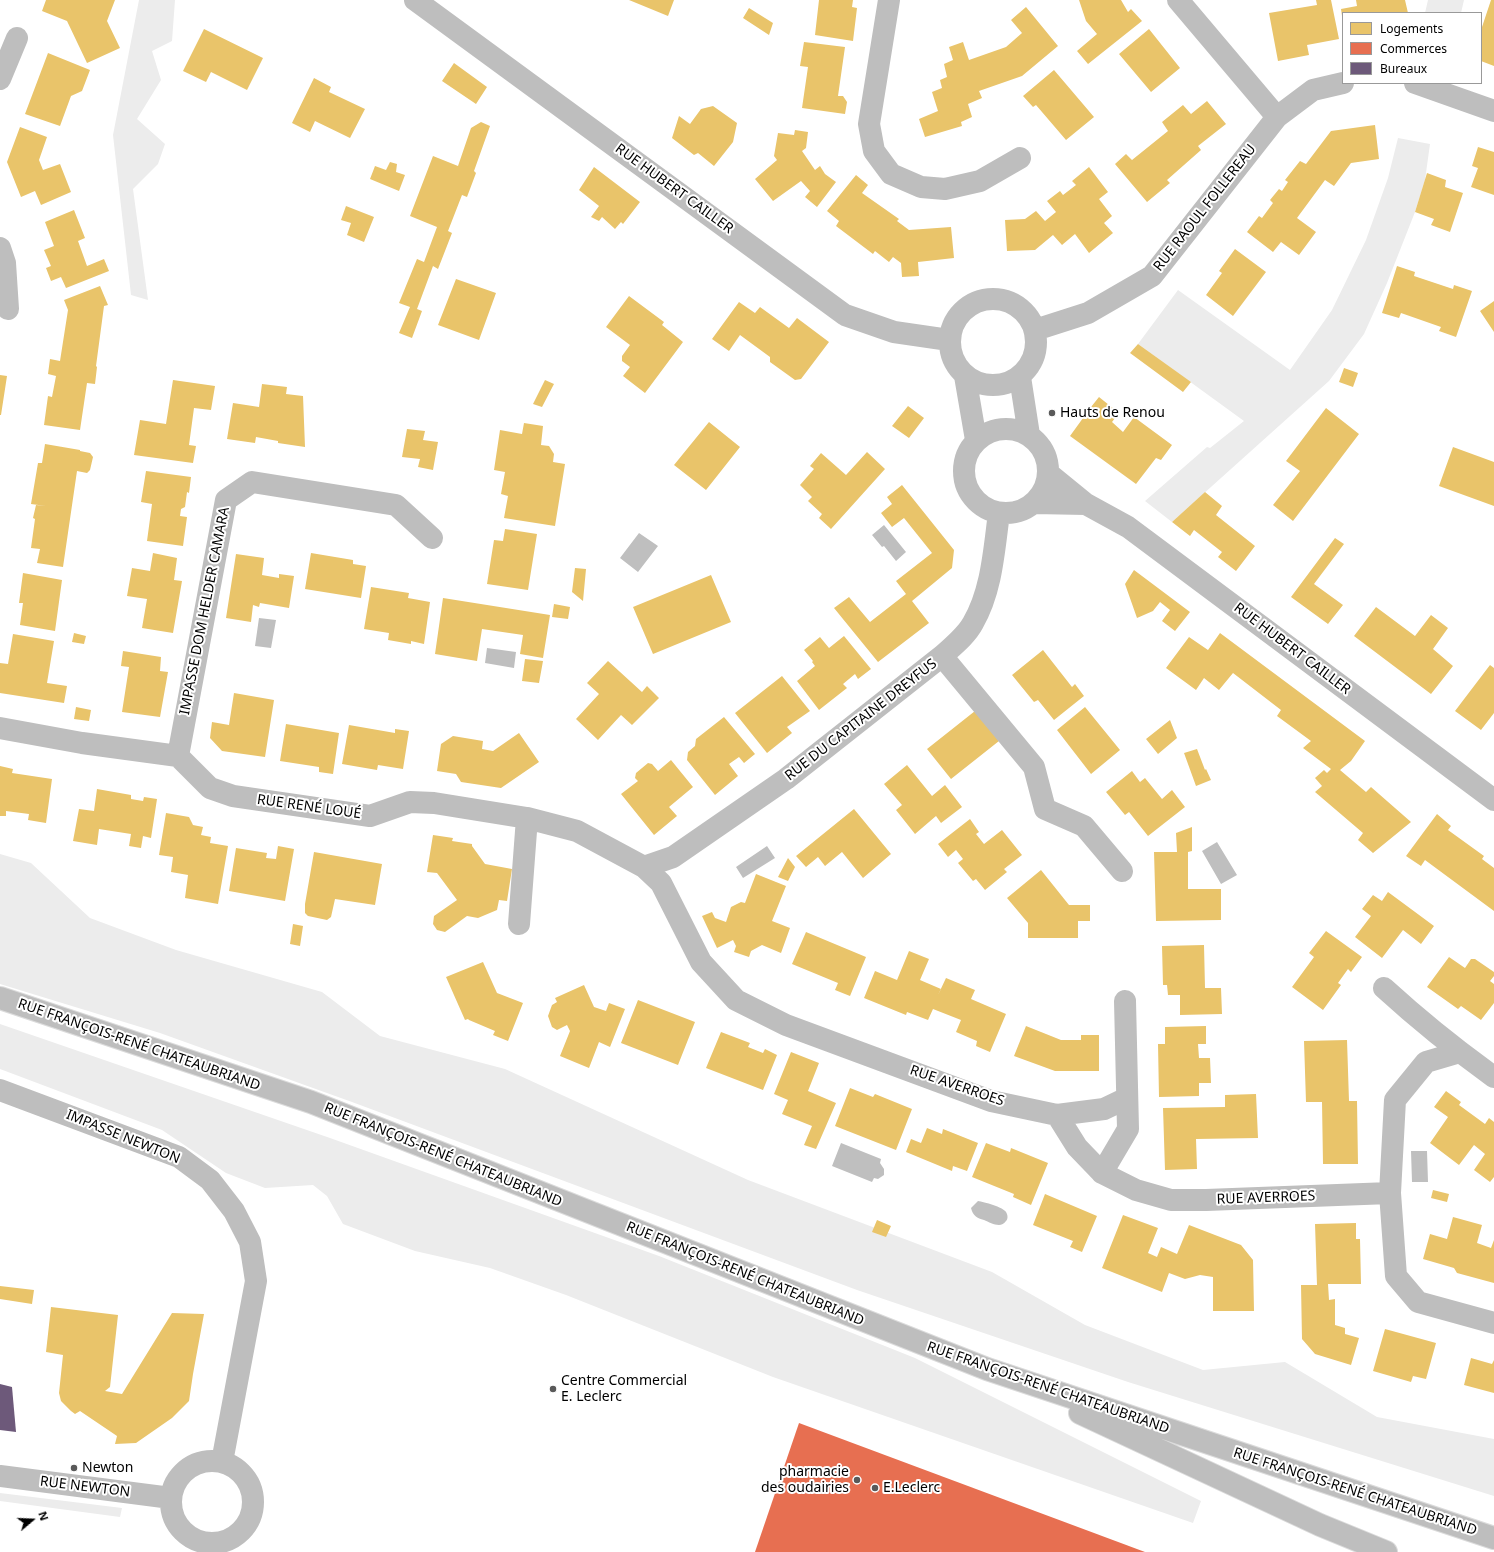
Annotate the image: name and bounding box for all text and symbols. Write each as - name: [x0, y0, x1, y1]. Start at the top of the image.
- legend: [1342, 12, 1482, 84]
- text: Logements: [1380, 20, 1443, 37]
- text: Commerces: [1380, 40, 1447, 57]
- text: Bureaux: [1380, 60, 1427, 77]
- street label: RUE HUBERT CAILLER: [612, 141, 736, 237]
- street label: RUE RAOUL FOLLEREAU: [1150, 141, 1260, 275]
- place label: Hauts de Renou: [1060, 405, 1165, 421]
- marker: Hauts de Renou: [1047, 408, 1057, 418]
- street label: IMPASSE DOM HELDER CAMARA: [177, 506, 233, 716]
- street label: RUE HUBERT CAILLER: [1230, 600, 1354, 698]
- street label: RUE DU CAPITAINE DREYFUS: [782, 656, 940, 784]
- street label: RUE RENÉ LOUÉ: [256, 791, 362, 823]
- street label: RUE FRANÇOIS-RENÉ CHATEAUBRIAND: [16, 996, 262, 1094]
- street label: RUE AVERROES: [908, 1062, 1006, 1110]
- street label: RUE FRANÇOIS-RENÉ CHATEAUBRIAND: [322, 1099, 564, 1211]
- street label: IMPASSE NEWTON: [64, 1106, 182, 1168]
- street label: RUE AVERROES: [1216, 1188, 1316, 1208]
- street label: RUE FRANÇOIS-RENÉ CHATEAUBRIAND: [624, 1218, 866, 1330]
- street label: RUE FRANÇOIS-RENÉ CHATEAUBRIAND: [925, 1339, 1171, 1437]
- place label: Centre Commercial E. Leclerc: [561, 1373, 687, 1406]
- marker: Centre Commercial E. Leclerc: [548, 1384, 558, 1394]
- street label: RUE FRANÇOIS-RENÉ CHATEAUBRIAND: [1231, 1445, 1479, 1539]
- place label: Newton: [82, 1460, 133, 1476]
- marker: Newton: [69, 1463, 79, 1473]
- place label: pharmacie des oudairies: [761, 1464, 849, 1496]
- street label: RUE NEWTON: [39, 1473, 131, 1501]
- marker: pharmacie des oudairies: [852, 1475, 862, 1485]
- place label: E.Leclerc: [883, 1480, 940, 1496]
- marker: E.Leclerc: [870, 1483, 880, 1493]
- north arrow: [12, 1500, 52, 1540]
- text: N: [35, 1509, 52, 1523]

